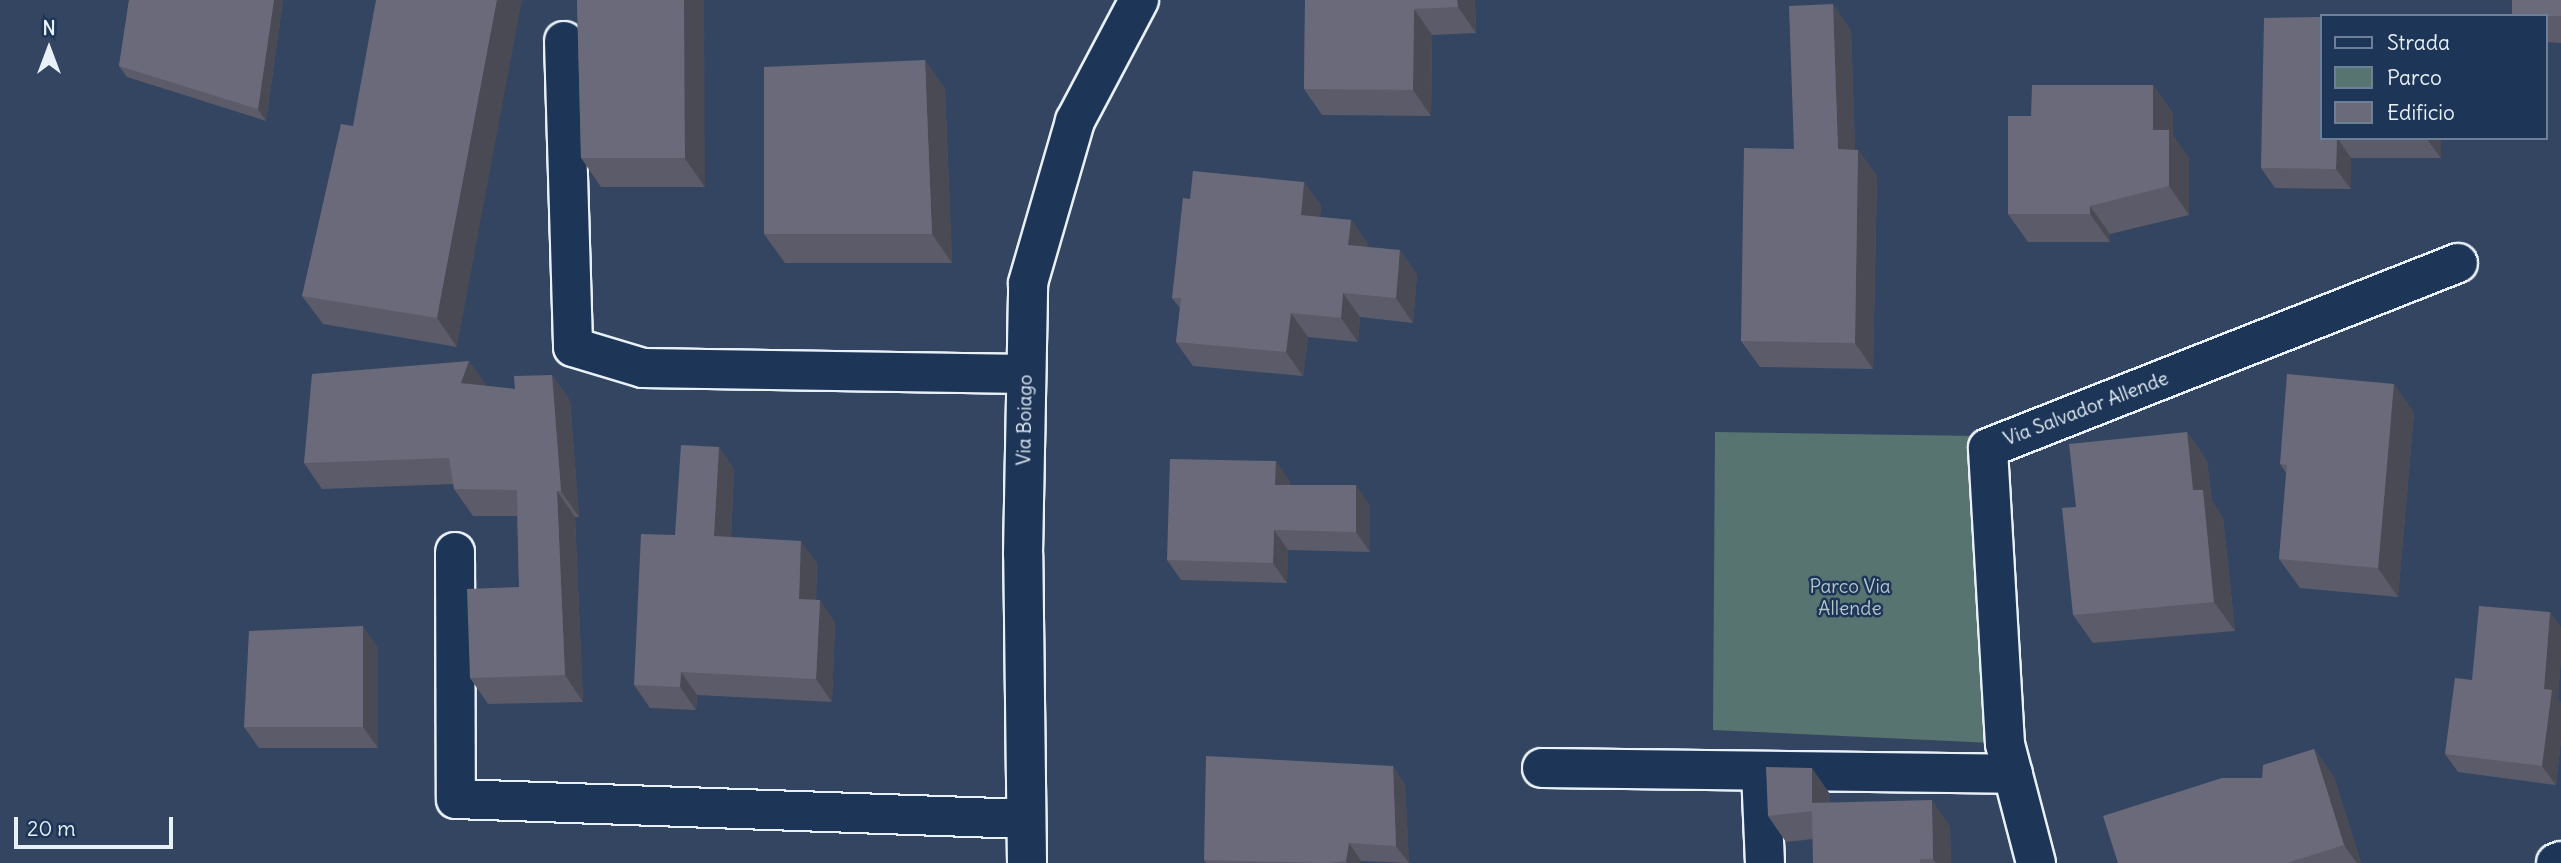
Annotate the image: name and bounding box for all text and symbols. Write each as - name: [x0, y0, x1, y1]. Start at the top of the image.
- north arrow: [14, 14, 84, 84]
- legend: [2320, 14, 2547, 140]
- text: N: [42, 16, 56, 40]
- text: Strada: [2387, 29, 2450, 56]
- text: Parco: [2387, 64, 2442, 91]
- text: Edificio: [2387, 99, 2455, 126]
- street label: Via Salvador Allende: [2000, 367, 2172, 451]
- street label: Via Boiago: [1013, 374, 1037, 466]
- park label: Parco Via Allende: [1809, 576, 1891, 620]
- scale bar: [18, 804, 177, 848]
- text: 20 m: [27, 815, 76, 842]

